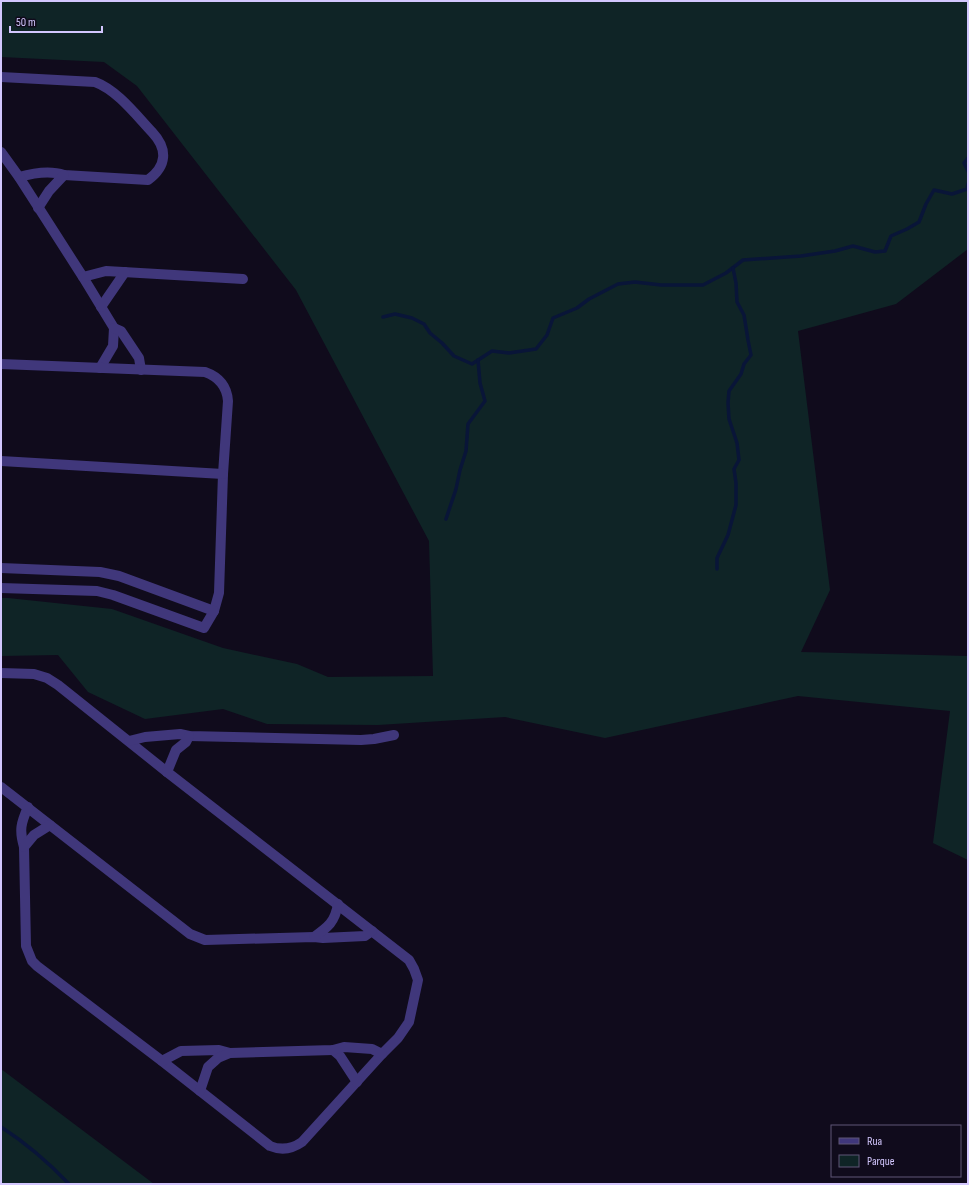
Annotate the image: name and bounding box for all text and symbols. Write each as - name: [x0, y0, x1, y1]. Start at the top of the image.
- scale bar: [10, 8, 102, 34]
- text: 50 m: [16, 15, 36, 30]
- legend: [831, 1125, 961, 1177]
- text: Rua: [867, 1134, 883, 1149]
- text: Parque: [867, 1154, 895, 1169]

